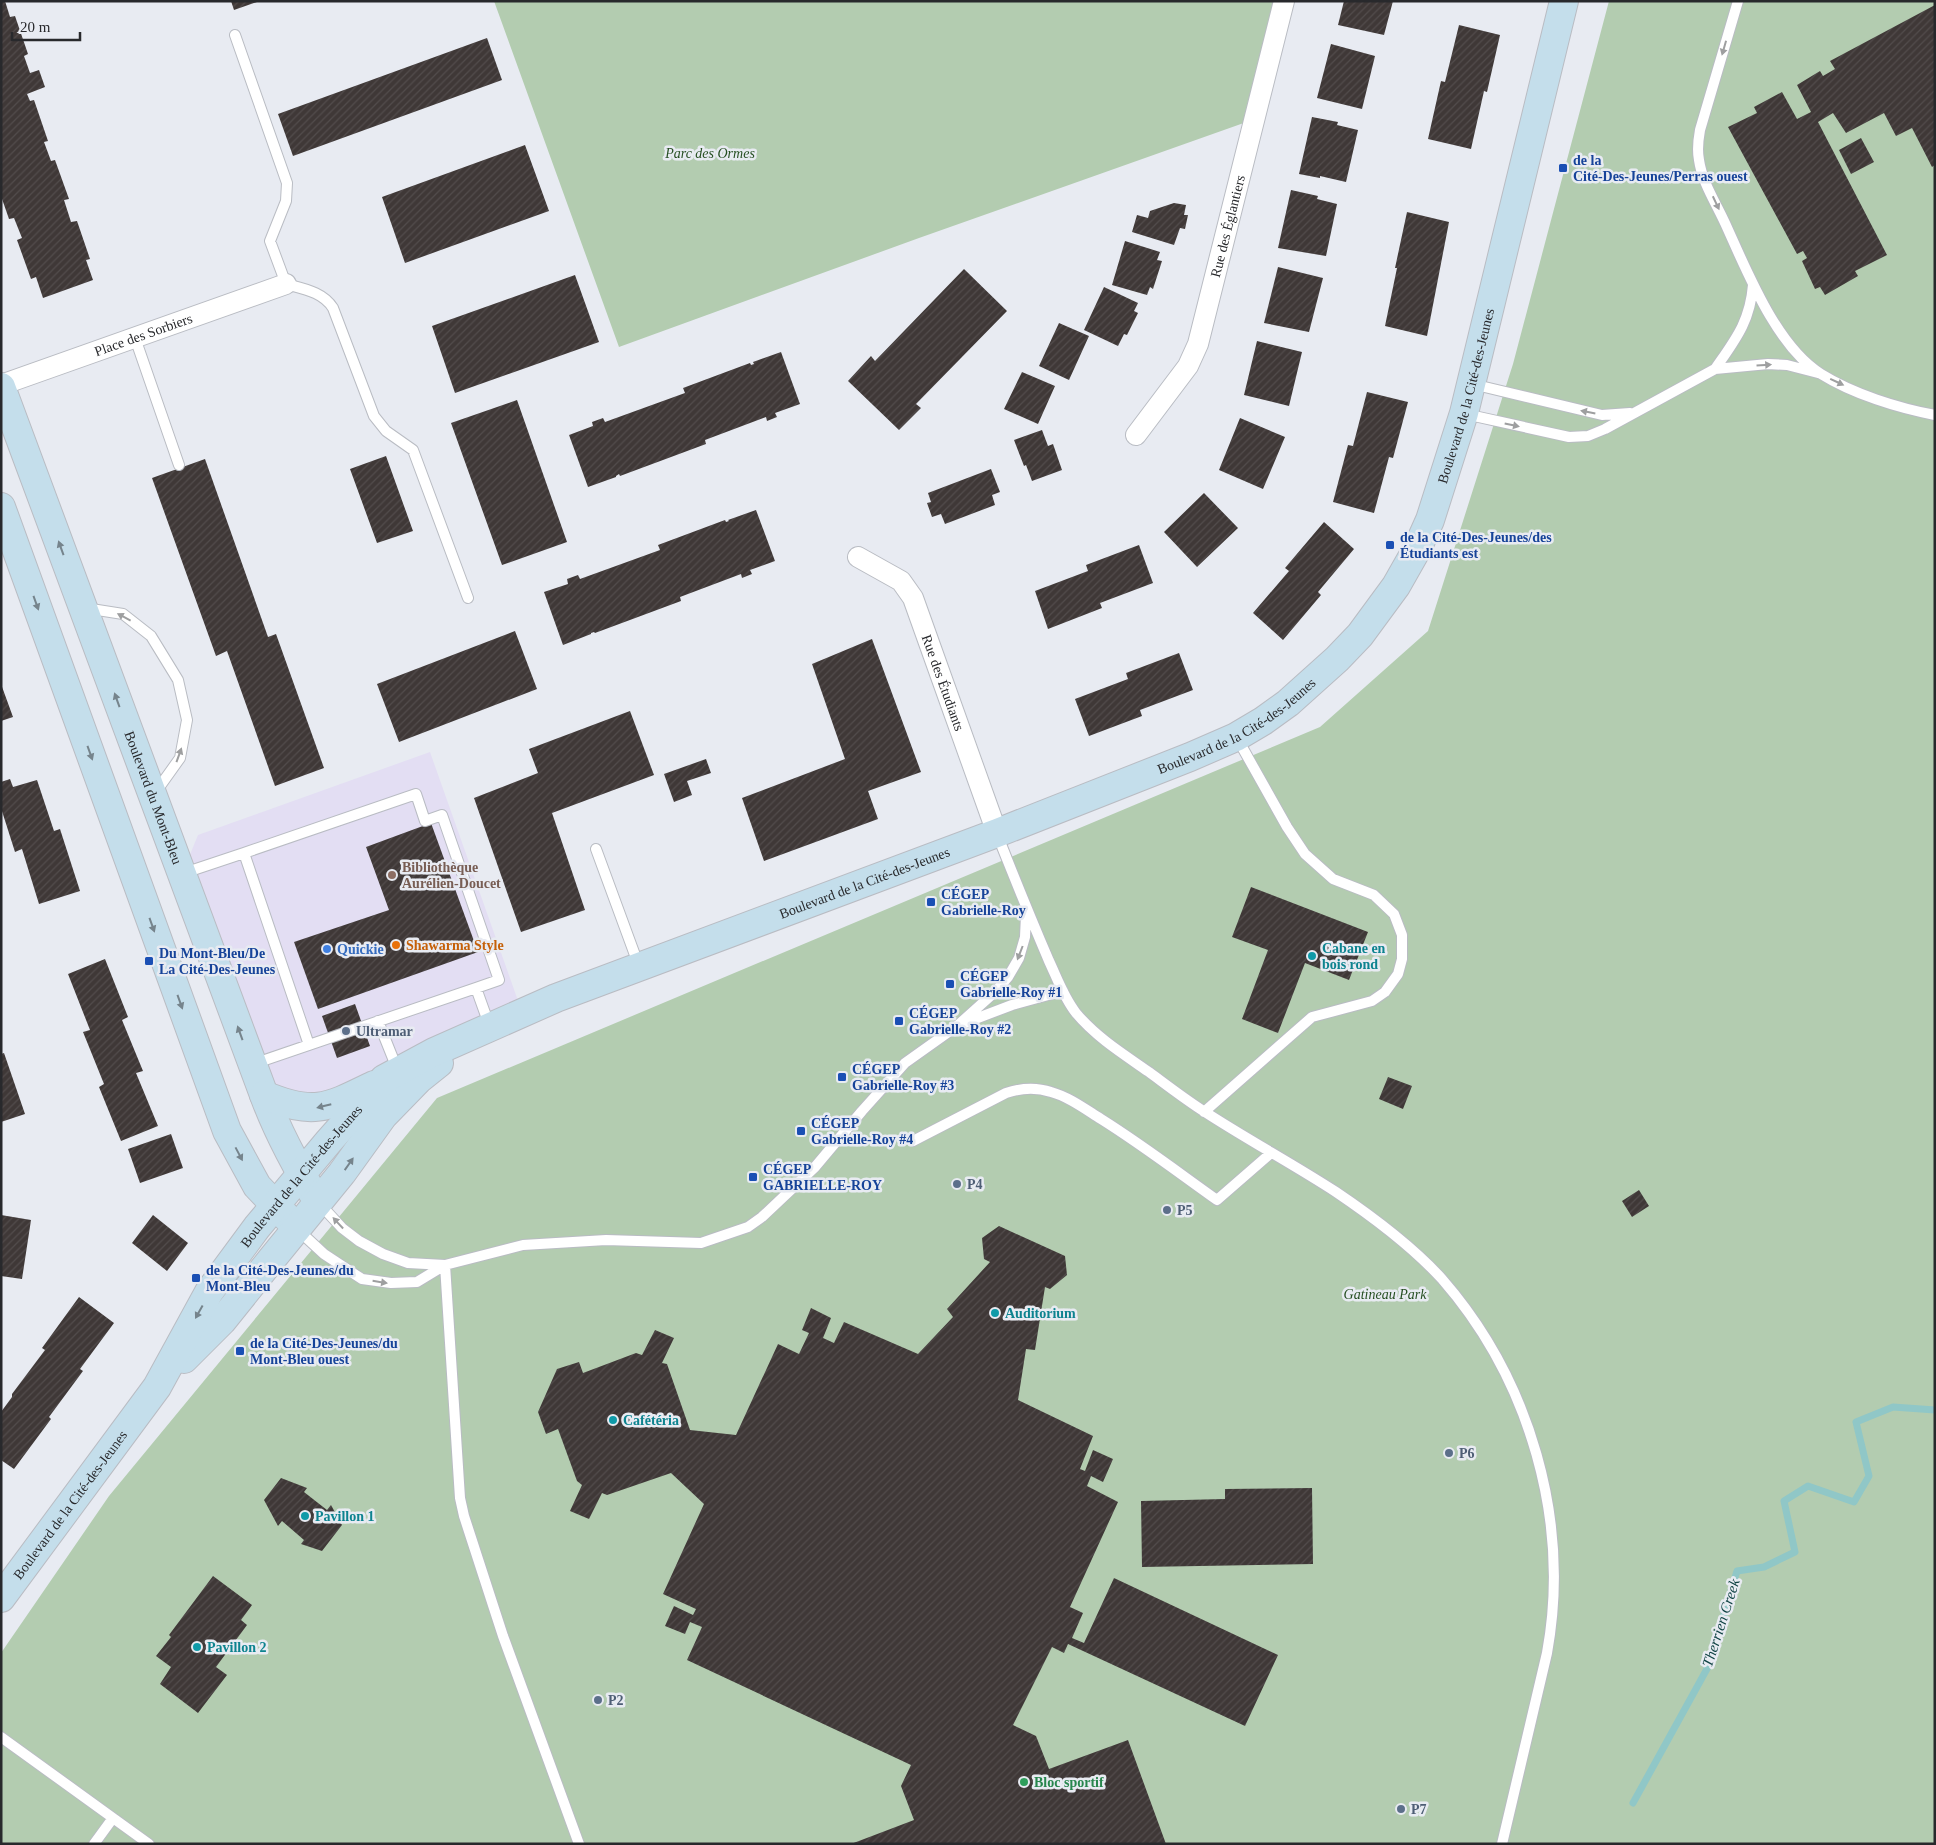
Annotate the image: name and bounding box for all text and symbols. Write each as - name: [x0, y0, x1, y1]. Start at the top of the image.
- scale bar: [12, 10, 80, 42]
- text: 20 m: [20, 19, 51, 35]
- one-way arrow: [1720, 41, 1728, 56]
- park label: Parc des Ormes: [664, 146, 755, 161]
- place label: de la Cité-Des-Jeunes/Perras ouest: [1573, 153, 1748, 184]
- marker: de la Cité-Des-Jeunes/Perras ouest: [1557, 162, 1569, 174]
- street label: Rue des Églantiers: [1207, 173, 1248, 279]
- one-way arrow: [1712, 196, 1720, 210]
- street label: Boulevard de la Cité-des-Jeunes: [1435, 307, 1497, 485]
- street label: Place des Sorbiers: [92, 310, 194, 359]
- one-way arrow: [1756, 361, 1772, 369]
- one-way arrow: [1830, 378, 1844, 386]
- one-way arrow: [1580, 408, 1596, 416]
- one-way arrow: [1504, 421, 1519, 429]
- place label: de la Cité-Des-Jeunes/des Étudiants est: [1400, 530, 1552, 561]
- marker: de la Cité-Des-Jeunes/des Étudiants est: [1384, 539, 1396, 551]
- one-way arrow: [57, 540, 65, 555]
- one-way arrow: [33, 595, 40, 610]
- one-way arrow: [116, 613, 131, 621]
- street label: Rue des Étudiants: [919, 633, 967, 733]
- street label: Boulevard de la Cité-des-Jeunes: [1155, 675, 1318, 777]
- one-way arrow: [113, 693, 120, 708]
- street label: Boulevard du Mont-Bleu: [122, 729, 185, 866]
- one-way arrow: [86, 746, 94, 761]
- one-way arrow: [175, 747, 183, 762]
- street label: Boulevard de la Cité-des-Jeunes: [777, 844, 952, 921]
- place label: Bibliothèque Aurélien-Doucet: [402, 860, 501, 891]
- marker: Bibliothèque Aurélien-Doucet: [386, 869, 398, 881]
- place label: CÉGEP Gabrielle-Roy: [941, 886, 1026, 918]
- marker: CÉGEP Gabrielle-Roy: [925, 896, 937, 908]
- one-way arrow: [148, 918, 156, 933]
- place label: Shawarma Style: [406, 938, 504, 953]
- marker: Shawarma Style: [390, 939, 402, 951]
- place label: Cabane en bois rond: [1322, 941, 1386, 972]
- place label: Quickie: [337, 942, 384, 957]
- marker: Quickie: [321, 943, 333, 955]
- place label: Du Mont-Bleu/De La Cité-Des-Jeunes: [159, 946, 276, 977]
- one-way arrow: [1016, 946, 1024, 961]
- marker: Cabane en bois rond: [1306, 950, 1318, 962]
- marker: Du Mont-Bleu/De La Cité-Des-Jeunes: [143, 955, 155, 967]
- place label: CÉGEP Gabrielle-Roy #1: [960, 968, 1062, 1000]
- marker: CÉGEP Gabrielle-Roy #1: [944, 978, 956, 990]
- one-way arrow: [176, 995, 184, 1010]
- place label: CÉGEP Gabrielle-Roy #2: [909, 1005, 1011, 1037]
- marker: CÉGEP Gabrielle-Roy #2: [893, 1015, 905, 1027]
- place label: Ultramar: [356, 1024, 413, 1039]
- marker: Ultramar: [340, 1025, 352, 1037]
- one-way arrow: [236, 1026, 244, 1041]
- place label: CÉGEP Gabrielle-Roy #3: [852, 1061, 954, 1093]
- marker: CÉGEP Gabrielle-Roy #3: [836, 1071, 848, 1083]
- street label: Boulevard de la Cité-des-Jeunes: [237, 1102, 365, 1250]
- one-way arrow: [316, 1102, 331, 1110]
- place label: CÉGEP Gabrielle-Roy #4: [811, 1115, 913, 1147]
- marker: CÉGEP Gabrielle-Roy #4: [795, 1125, 807, 1137]
- one-way arrow: [235, 1146, 243, 1161]
- one-way arrow: [344, 1157, 354, 1171]
- place label: CÉGEP GABRIELLE-ROY: [763, 1161, 882, 1193]
- marker: CÉGEP GABRIELLE-ROY: [747, 1171, 759, 1183]
- place label: P4: [967, 1177, 983, 1192]
- marker: P4: [951, 1178, 963, 1190]
- place label: P5: [1177, 1203, 1193, 1218]
- marker: P5: [1161, 1204, 1173, 1216]
- one-way arrow: [332, 1218, 344, 1230]
- place label: de la Cité-Des-Jeunes/du Mont-Bleu: [206, 1263, 354, 1294]
- marker: de la Cité-Des-Jeunes/du Mont-Bleu: [190, 1272, 202, 1284]
- one-way arrow: [373, 1278, 389, 1286]
- park label: Gatineau Park: [1344, 1287, 1427, 1302]
- one-way arrow: [195, 1304, 203, 1319]
- place label: Auditorium: [1005, 1306, 1076, 1321]
- marker: Auditorium: [989, 1307, 1001, 1319]
- place label: de la Cité-Des-Jeunes/du Mont-Bleu ouest: [250, 1336, 398, 1367]
- marker: de la Cité-Des-Jeunes/du Mont-Bleu ouest: [234, 1345, 246, 1357]
- place label: Cafétéria: [623, 1413, 679, 1428]
- marker: Cafétéria: [607, 1414, 619, 1426]
- street label: Boulevard de la Cité-des-Jeunes: [10, 1428, 130, 1582]
- place label: P6: [1459, 1446, 1475, 1461]
- marker: P6: [1443, 1447, 1455, 1459]
- place label: Pavillon 1: [315, 1509, 375, 1524]
- marker: Pavillon 1: [299, 1510, 311, 1522]
- water label: Therrien Creek: [1699, 1577, 1743, 1669]
- place label: Pavillon 2: [207, 1640, 267, 1655]
- marker: Pavillon 2: [191, 1641, 203, 1653]
- place label: P2: [608, 1693, 624, 1708]
- marker: P2: [592, 1694, 604, 1706]
- place label: Bloc sportif: [1034, 1775, 1104, 1790]
- marker: Bloc sportif: [1018, 1776, 1030, 1788]
- place label: P7: [1411, 1802, 1427, 1817]
- marker: P7: [1395, 1803, 1407, 1815]

